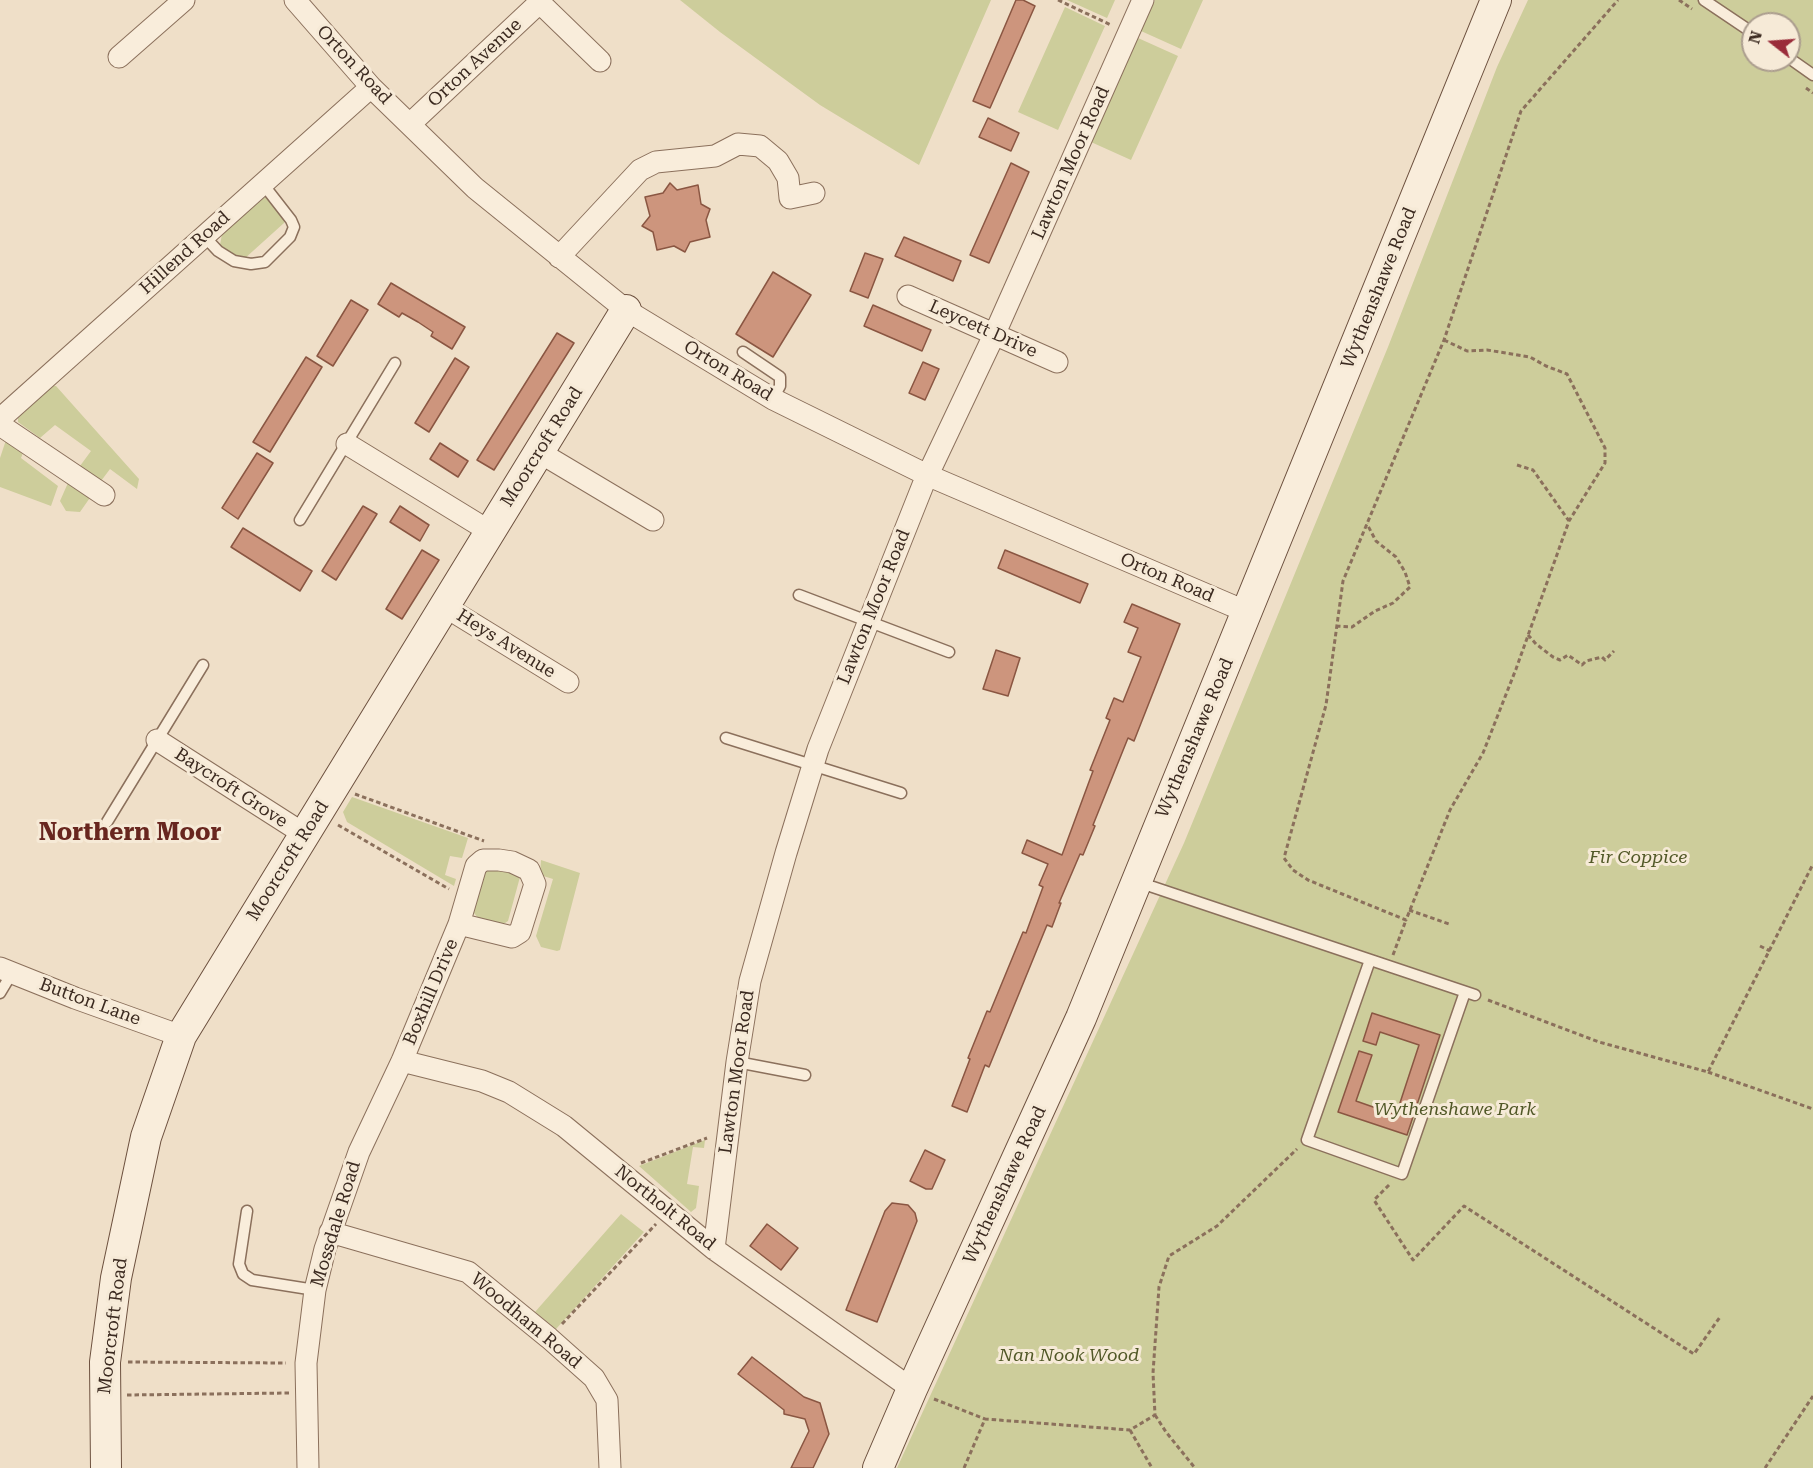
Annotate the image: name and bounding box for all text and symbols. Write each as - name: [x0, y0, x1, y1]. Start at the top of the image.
- north arrow: [1741, 12, 1801, 72]
- street label: Orton Avenue: [424, 14, 526, 112]
- street label: Orton Road: [312, 21, 396, 109]
- text: N: [1744, 29, 1766, 46]
- street label: Lawton Moor Road: [1028, 83, 1114, 243]
- street label: Wythenshawe Road: [1337, 204, 1421, 372]
- street label: Hillend Road: [136, 207, 234, 299]
- street label: Leycett Drive: [925, 295, 1041, 363]
- street label: Orton Road: [680, 336, 776, 406]
- street label: Moorcroft Road: [496, 383, 588, 511]
- street label: Lawton Moor Road: [833, 526, 915, 688]
- street label: Orton Road: [1117, 549, 1217, 607]
- street label: Heys Avenue: [453, 605, 559, 683]
- street label: Wythenshawe Road: [1152, 655, 1238, 821]
- street label: Baycroft Grove: [170, 743, 292, 833]
- street label: Moorcroft Road: [242, 797, 334, 925]
- district label: Northern Moor: [39, 819, 221, 847]
- park label: Fir Coppice: [1589, 847, 1687, 869]
- street label: Boxhill Drive: [399, 936, 463, 1048]
- street label: Button Lane: [36, 974, 144, 1030]
- street label: Lawton Moor Road: [715, 989, 759, 1155]
- park label: Wythenshawe Park: [1374, 1099, 1536, 1121]
- street label: Wythenshawe Road: [959, 1103, 1051, 1267]
- street label: Mossdale Road: [307, 1158, 365, 1290]
- street label: Northolt Road: [610, 1161, 720, 1255]
- street label: Moorcroft Road: [94, 1257, 132, 1395]
- street label: Woodham Road: [466, 1268, 586, 1374]
- park label: Nan Nook Wood: [999, 1345, 1139, 1367]

